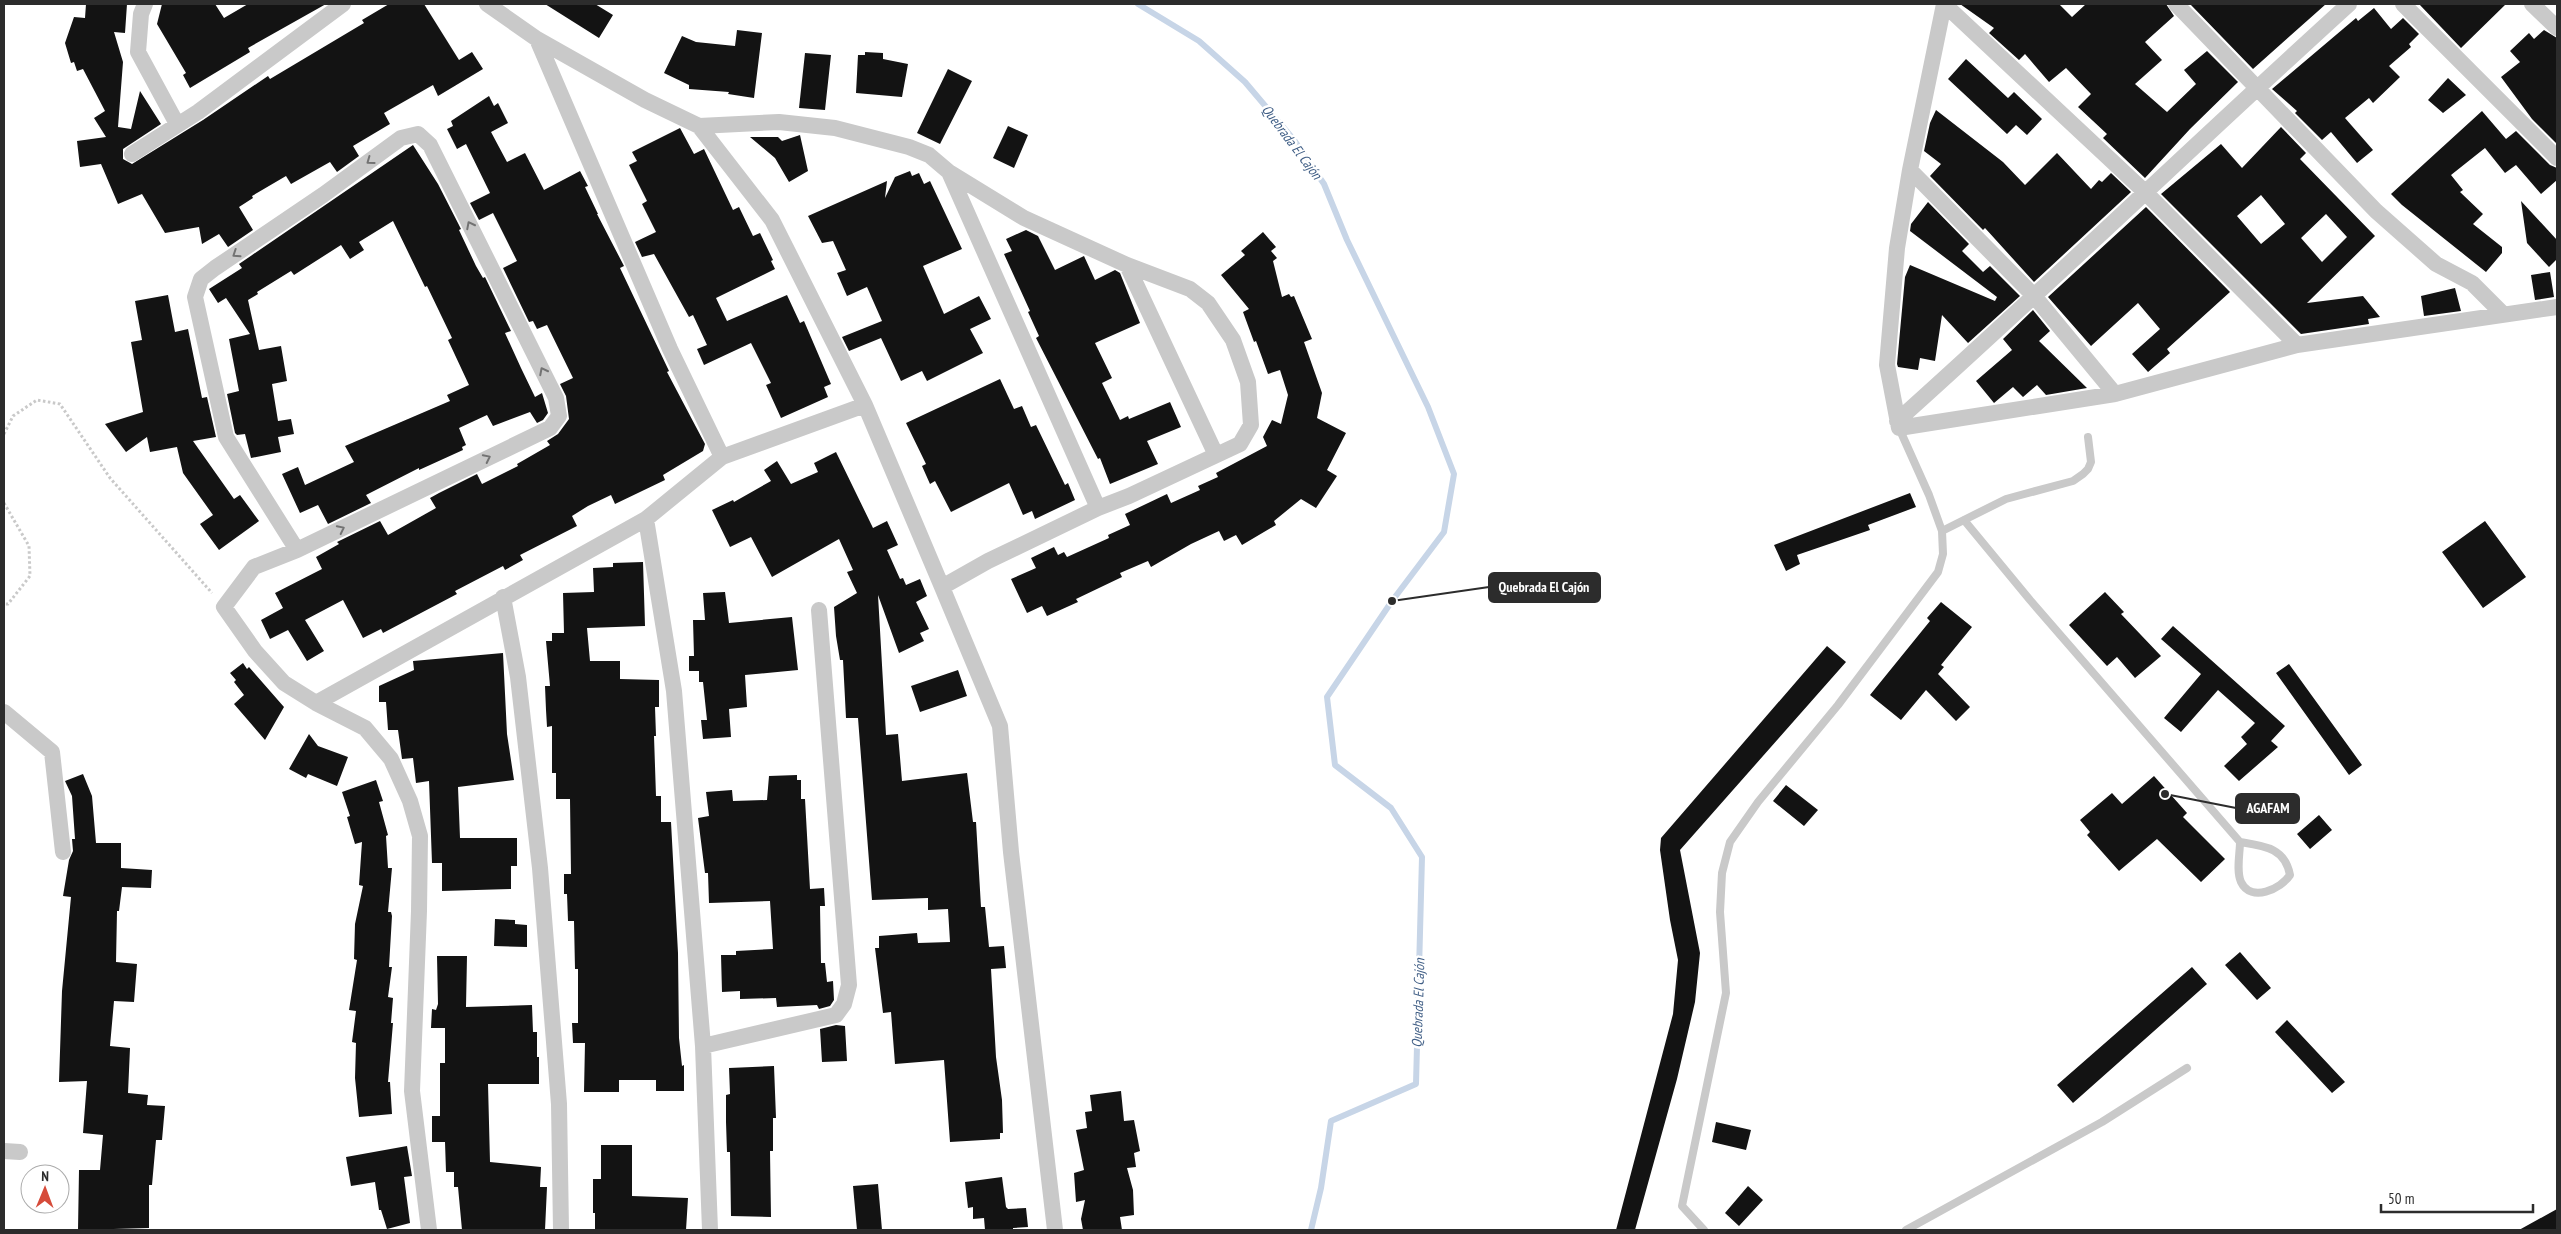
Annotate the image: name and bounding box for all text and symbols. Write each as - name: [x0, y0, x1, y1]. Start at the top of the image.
- water label: Quebrada El Cajón: [1258, 101, 1326, 184]
- one-way arrow: [366, 155, 376, 164]
- one-way arrow: [466, 221, 476, 230]
- one-way arrow: [233, 248, 242, 257]
- one-way arrow: [539, 367, 549, 376]
- one-way arrow: [482, 454, 491, 464]
- one-way arrow: [336, 525, 345, 535]
- callout: Quebrada El Cajón: [1489, 573, 1600, 602]
- text: Quebrada El Cajón: [1499, 578, 1589, 596]
- callout: AGAFAM: [2236, 794, 2299, 823]
- text: AGAFAM: [2246, 799, 2289, 817]
- water label: Quebrada El Cajón: [1407, 957, 1429, 1048]
- north arrow: [20, 1164, 70, 1214]
- text: N: [41, 1167, 49, 1185]
- scale bar: [2381, 1182, 2534, 1214]
- text: 50 m: [2388, 1189, 2414, 1208]

